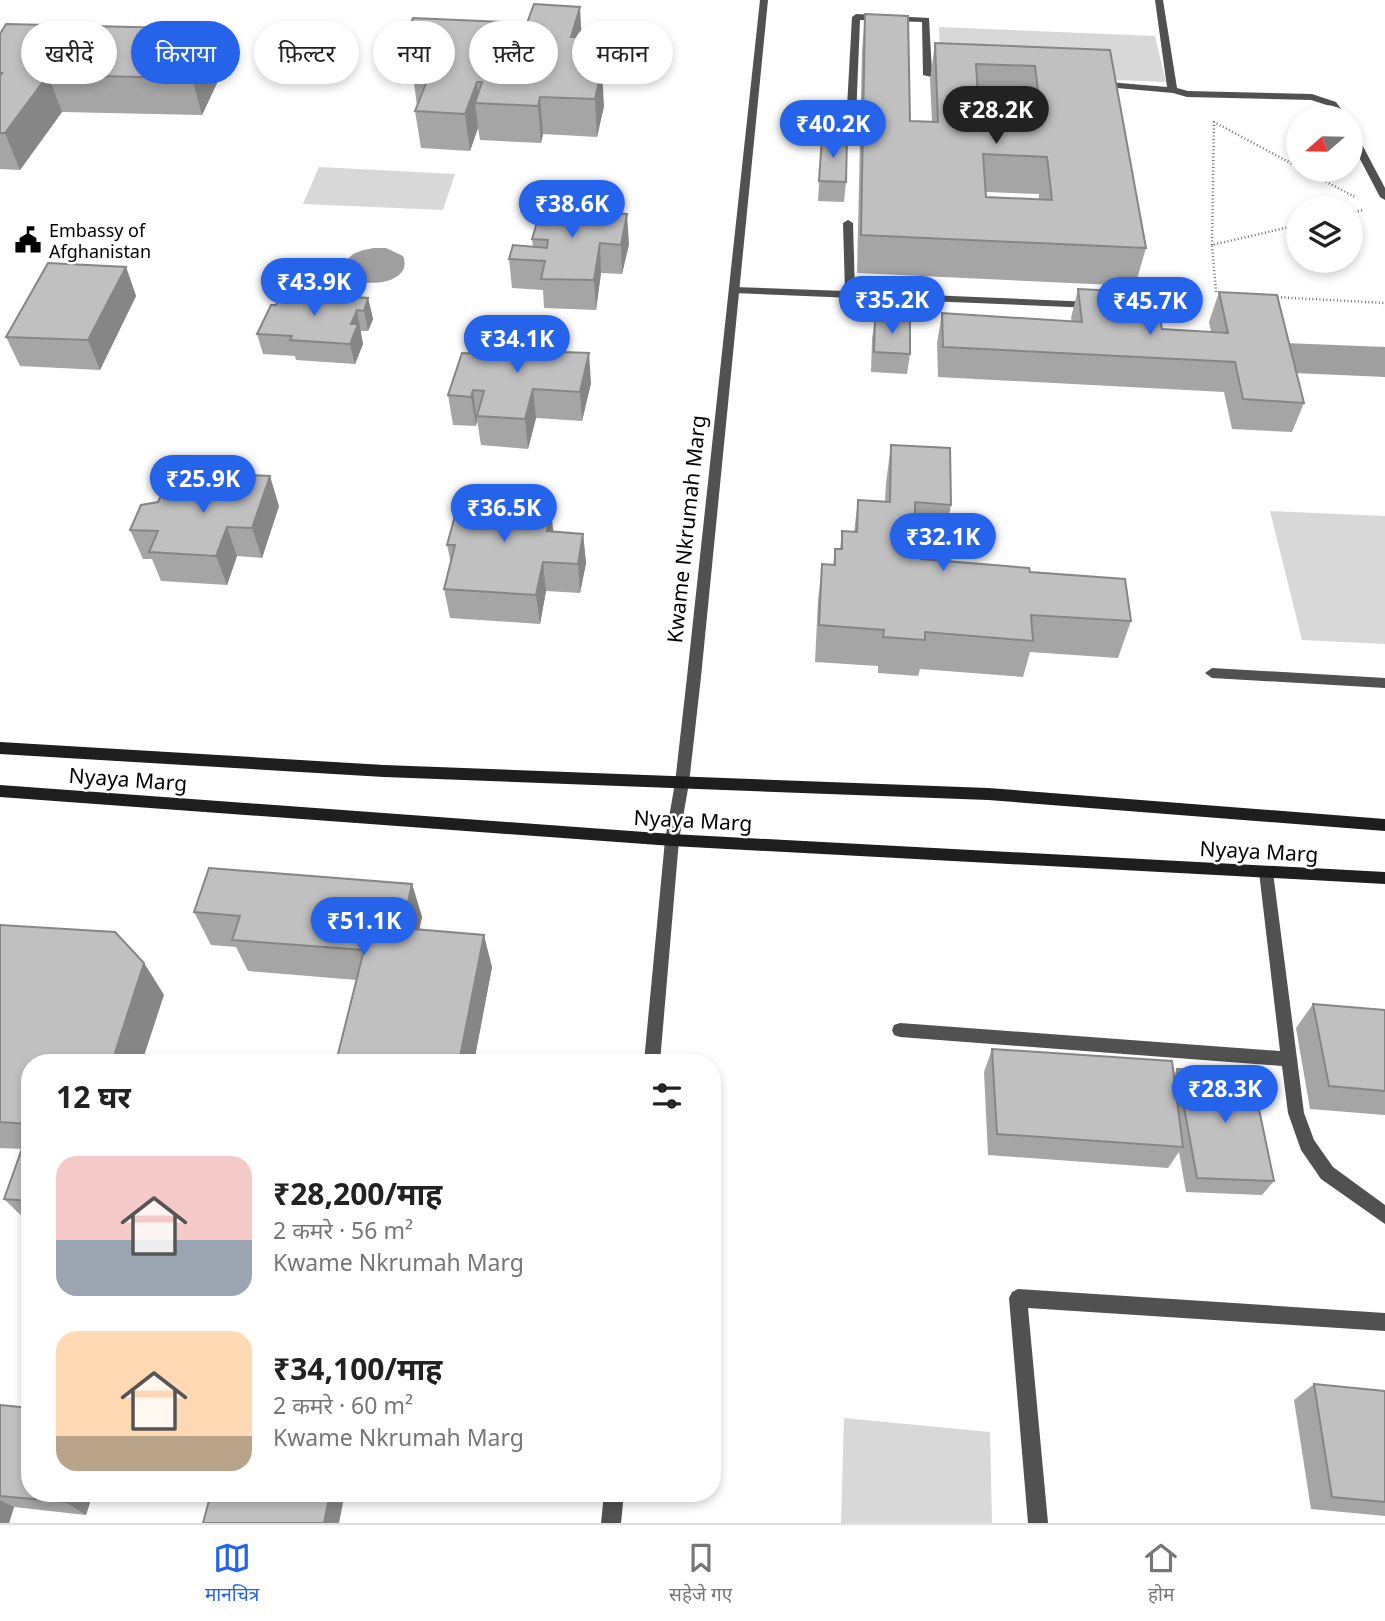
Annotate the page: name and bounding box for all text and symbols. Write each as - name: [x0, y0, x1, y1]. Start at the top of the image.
- chip: खरीदें: [21, 21, 117, 84]
- chip: किराया: [131, 21, 240, 84]
- chip: फ़िल्टर: [254, 21, 359, 84]
- chip: नया: [373, 21, 455, 84]
- chip: फ़्लैट: [469, 21, 558, 84]
- chip: मकान: [572, 21, 673, 84]
- pin: ₹28.2K: [939, 86, 1053, 146]
- text: ₹28.2K: [959, 93, 1033, 125]
- pin: ₹40.2K: [776, 100, 890, 160]
- north arrow: [1286, 105, 1363, 182]
- map controls: [1286, 105, 1363, 273]
- text: ₹40.2K: [796, 107, 870, 139]
- pin: ₹38.6K: [515, 180, 629, 240]
- text: ₹38.6K: [535, 187, 609, 219]
- button: layers: [1286, 196, 1363, 273]
- place label: Embassy of Afghanistan: [49, 218, 151, 263]
- public building icon: Embassy of Afghanistan: [13, 225, 43, 255]
- pin: ₹43.9K: [257, 258, 371, 318]
- text: ₹43.9K: [277, 265, 351, 297]
- pin: ₹35.2K: [835, 276, 949, 336]
- pin: ₹45.7K: [1093, 278, 1207, 337]
- text: ₹35.2K: [855, 283, 929, 315]
- text: ₹45.7K: [1113, 284, 1187, 316]
- pin: ₹34.1K: [460, 316, 574, 375]
- text: ₹34.1K: [480, 322, 554, 354]
- street label: Kwame Nkrumah Marg: [660, 414, 712, 644]
- pin: ₹25.9K: [146, 456, 260, 515]
- text: ₹25.9K: [166, 462, 240, 494]
- pin: ₹36.5K: [447, 484, 561, 544]
- text: ₹36.5K: [467, 491, 541, 523]
- pin: ₹32.1K: [886, 514, 1000, 573]
- text: ₹32.1K: [906, 520, 980, 552]
- street label: Nyaya Marg: [68, 761, 188, 797]
- street label: Nyaya Marg: [633, 803, 753, 837]
- street label: Nyaya Marg: [1199, 834, 1319, 868]
- pin: ₹51.1K: [307, 898, 421, 957]
- text: ₹51.1K: [327, 904, 401, 936]
- pin: ₹28.3K: [1168, 1066, 1282, 1125]
- text: ₹28.3K: [1188, 1072, 1262, 1104]
- text: 12 घर: [56, 1076, 131, 1117]
- icon: filters: [648, 1077, 686, 1115]
- text: ₹28,200/माह: [273, 1173, 442, 1214]
- icon: home: [112, 1184, 196, 1268]
- text: 2 कमरे · 56 m²: [273, 1214, 413, 1246]
- text: Kwame Nkrumah Marg: [273, 1246, 524, 1278]
- text: ₹34,100/माह: [273, 1348, 442, 1389]
- icon: home: [112, 1359, 196, 1443]
- text: 2 कमरे · 60 m²: [273, 1389, 413, 1421]
- text: Kwame Nkrumah Marg: [273, 1421, 524, 1453]
- tab: मानचित्र: [205, 1539, 259, 1607]
- tab: सहेजे गए: [669, 1539, 732, 1607]
- tab: होम: [1142, 1539, 1180, 1607]

